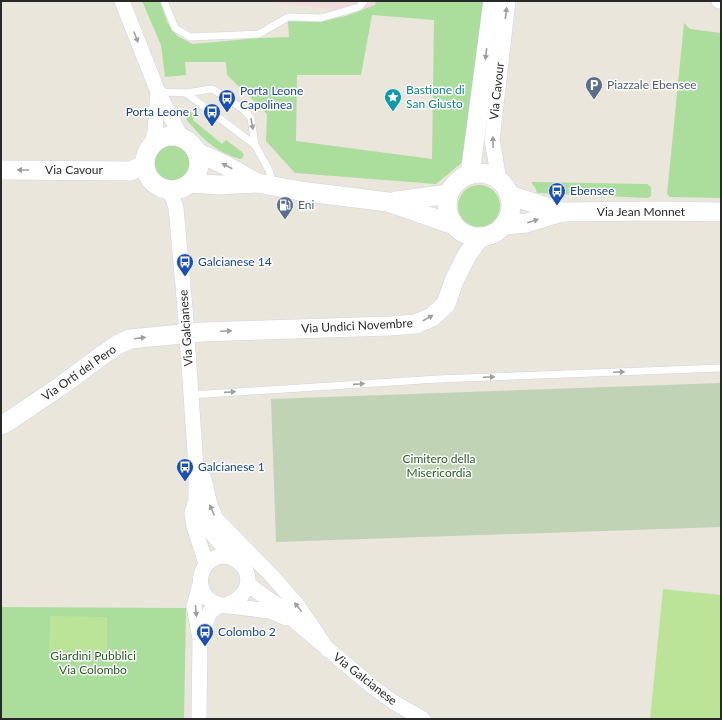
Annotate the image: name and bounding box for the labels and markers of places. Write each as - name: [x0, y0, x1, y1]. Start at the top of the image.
- parking icon: Piazzale Ebensee: [584, 75, 604, 100]
- place label: Piazzale Ebensee: [607, 77, 697, 92]
- place label: Bastione di San Giusto: [406, 82, 465, 111]
- place label: Porta Leone Capolinea: [240, 83, 303, 112]
- place icon: Bastione di San Giusto: [383, 87, 403, 112]
- bus stop icon: Porta Leone Capolinea: [217, 88, 237, 113]
- bus stop icon: Porta Leone 1: [202, 102, 222, 127]
- place label: Porta Leone 1: [126, 104, 199, 119]
- bus stop icon: Ebensee: [547, 181, 567, 206]
- place label: Ebensee: [570, 183, 615, 198]
- fuel station icon: Eni: [275, 195, 295, 220]
- place label: Eni: [298, 197, 314, 212]
- bus stop icon: Galcianese 14: [175, 252, 195, 277]
- place label: Galcianese 14: [198, 254, 272, 269]
- bus stop icon: Galcianese 1: [175, 457, 195, 482]
- place label: Galcianese 1: [198, 459, 265, 474]
- bus stop icon: Colombo 2: [195, 622, 215, 647]
- place label: Colombo 2: [218, 624, 276, 639]

